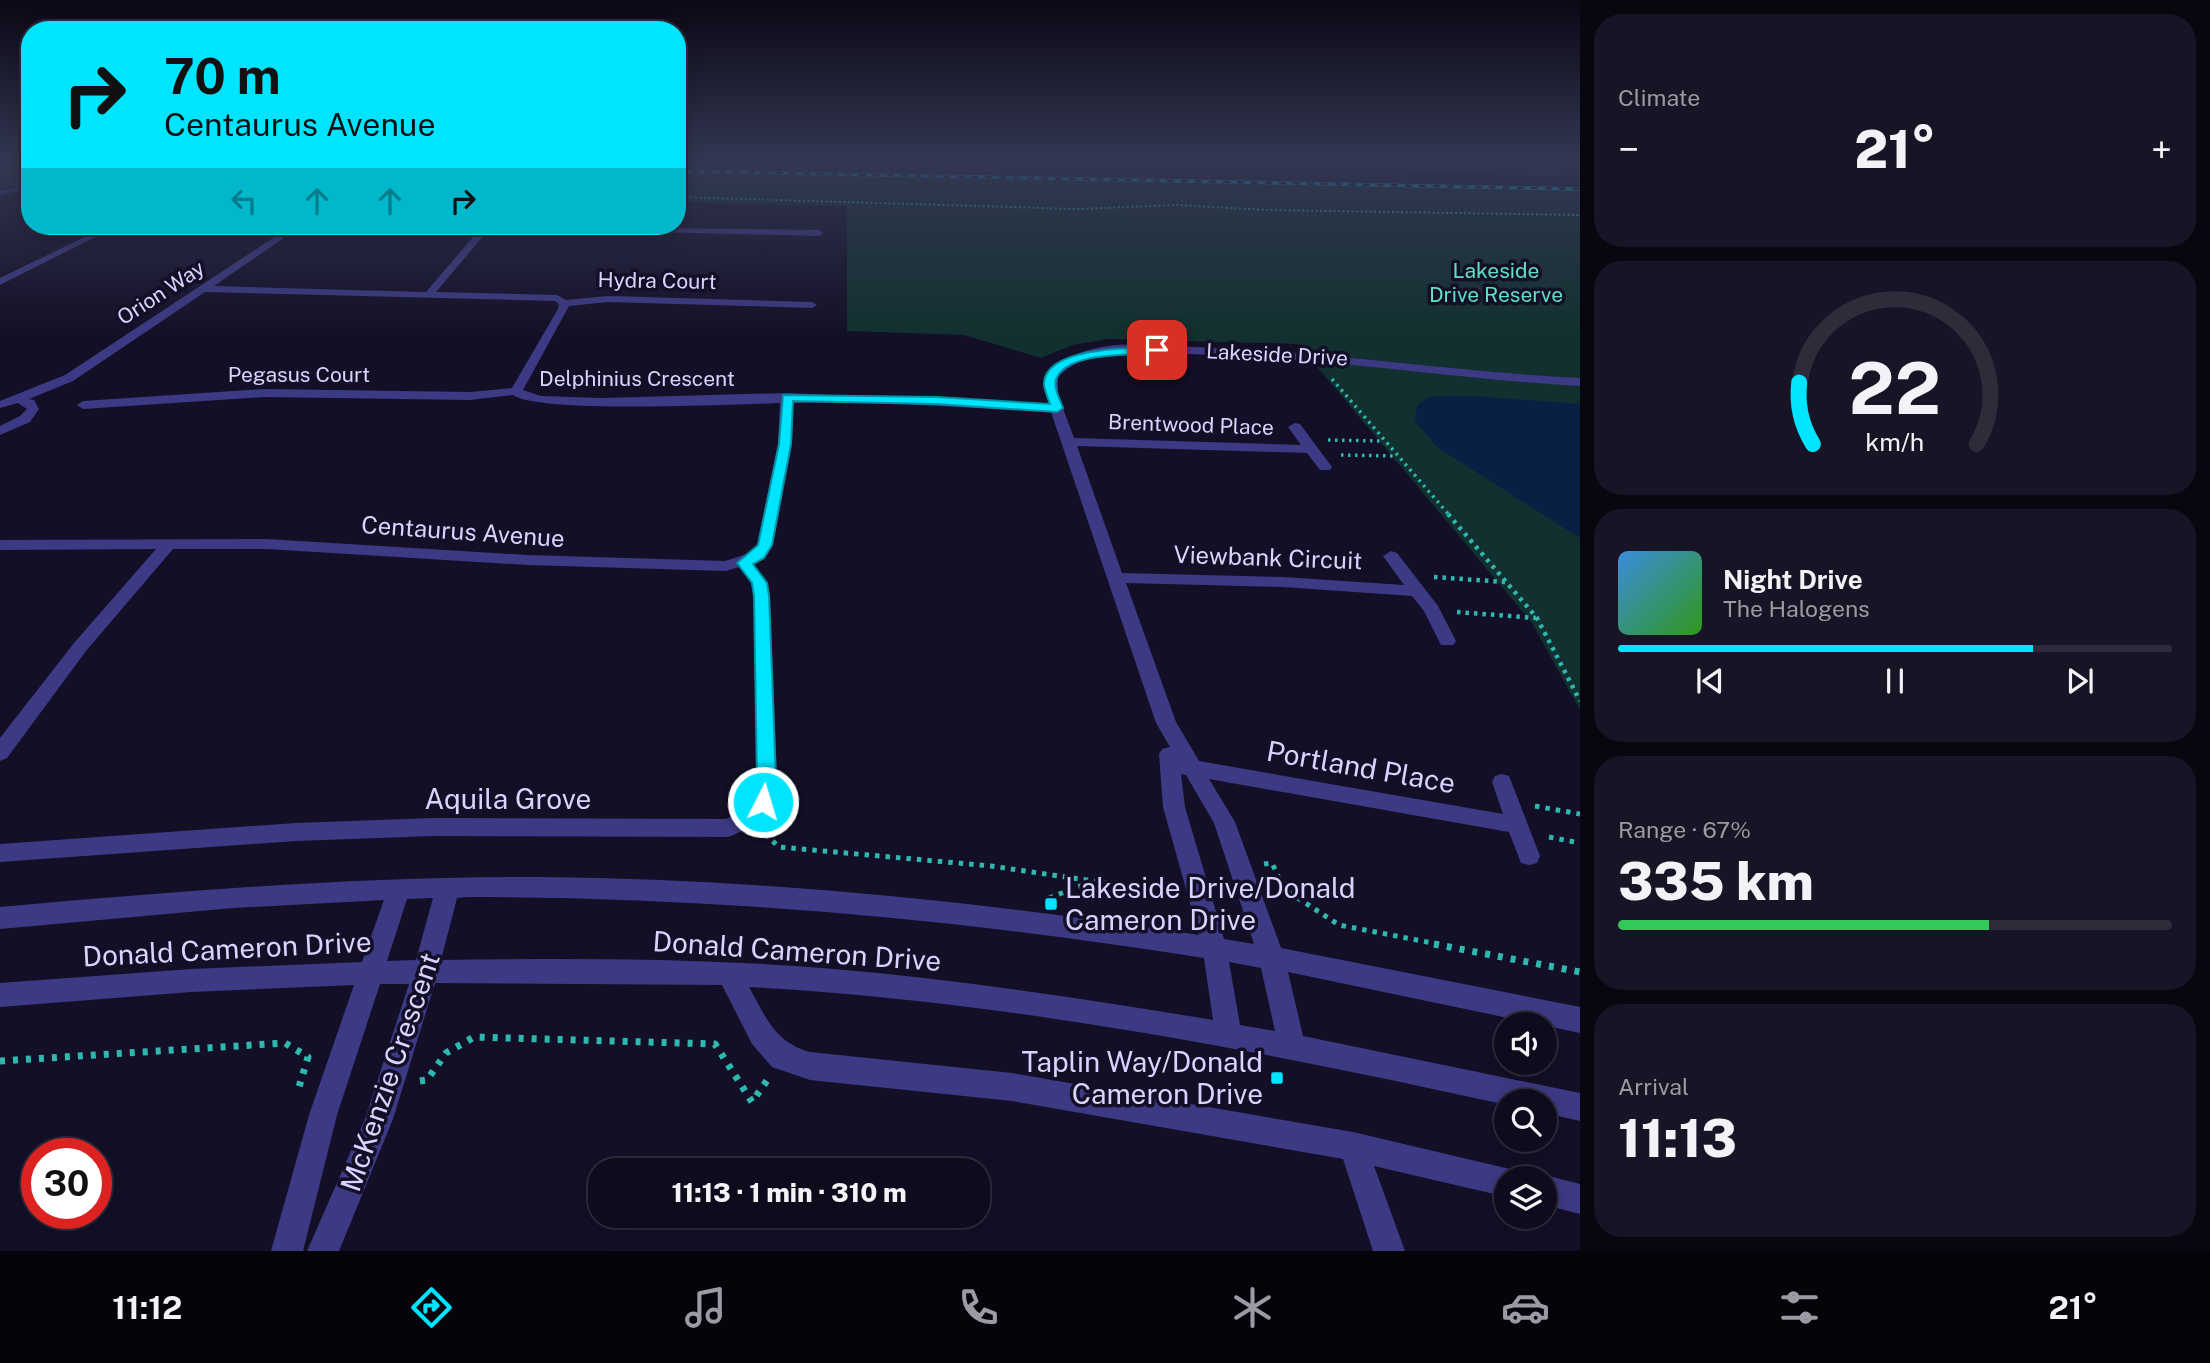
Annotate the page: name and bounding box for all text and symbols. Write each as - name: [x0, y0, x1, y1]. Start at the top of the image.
- text: 70 m: [164, 47, 281, 105]
- icon: right: [49, 49, 140, 140]
- text: Climate: [1618, 84, 1700, 111]
- text: Centaurus Avenue: [164, 106, 436, 143]
- text: 21°: [1854, 119, 1936, 180]
- text: −: [1618, 127, 1639, 172]
- text: +: [2151, 127, 2172, 172]
- icon: left: [225, 182, 263, 220]
- icon: ahead: [298, 182, 336, 220]
- icon: ahead: [371, 182, 409, 220]
- icon: right: [444, 182, 482, 220]
- street label: Orion Way: [112, 255, 209, 330]
- park label: Lakeside Drive Reserve: [1429, 258, 1563, 307]
- street label: Hydra Court: [597, 267, 717, 294]
- pin: [1127, 320, 1187, 380]
- icon: arrive: [1138, 331, 1176, 369]
- street label: Lakeside Drive: [1205, 338, 1349, 371]
- text: 22: [1849, 346, 1941, 431]
- street label: Pegasus Court: [228, 362, 370, 387]
- street label: Delphinius Crescent: [539, 366, 735, 391]
- street label: Brentwood Place: [1108, 409, 1274, 440]
- text: km/h: [1866, 427, 1924, 457]
- street label: Centaurus Avenue: [361, 510, 566, 552]
- street label: Viewbank Circuit: [1173, 540, 1363, 574]
- text: Night Drive: [1723, 564, 1863, 595]
- text: The Halogens: [1723, 595, 1870, 622]
- icon: previous: [1691, 662, 1729, 700]
- icon: pause: [1876, 662, 1914, 700]
- icon: next: [2061, 662, 2099, 700]
- street label: Portland Place: [1264, 734, 1458, 799]
- position arrow: [726, 765, 800, 839]
- street label: Aquila Grove: [425, 782, 591, 815]
- text: Range · 67%: [1618, 816, 1751, 843]
- text: 335 km: [1618, 851, 1814, 912]
- place label: Lakeside Drive/Donald Cameron Drive: [1065, 871, 1355, 936]
- marker: Lakeside Drive/Donald Cameron Drive: [1043, 896, 1059, 912]
- street label: Donald Cameron Drive: [82, 924, 372, 973]
- street label: Donald Cameron Drive: [652, 924, 942, 977]
- street label: McKenzie Crescent: [333, 948, 446, 1195]
- map controls: [1494, 1012, 1557, 1229]
- button: sound: [1494, 1012, 1557, 1075]
- place label: Taplin Way/Donald Cameron Drive: [1022, 1045, 1263, 1110]
- marker: Taplin Way/Donald Cameron Drive: [1269, 1070, 1285, 1086]
- text: Arrival: [1618, 1073, 1689, 1100]
- button: search: [1494, 1089, 1557, 1152]
- text: 11:13: [1618, 1108, 1737, 1169]
- speed limit sign: 30: [21, 1138, 112, 1229]
- button: layers: [1494, 1166, 1557, 1229]
- text: 11:13 · 1 min · 310 m: [671, 1177, 907, 1208]
- icon: directions: [407, 1283, 456, 1332]
- icon: music: [681, 1283, 730, 1332]
- icon: phone: [954, 1283, 1003, 1332]
- icon: climate: [1228, 1283, 1277, 1332]
- icon: car: [1501, 1283, 1550, 1332]
- icon: filters: [1775, 1283, 1824, 1332]
- text: 11:12: [112, 1289, 182, 1326]
- text: 21°: [2049, 1289, 2098, 1326]

